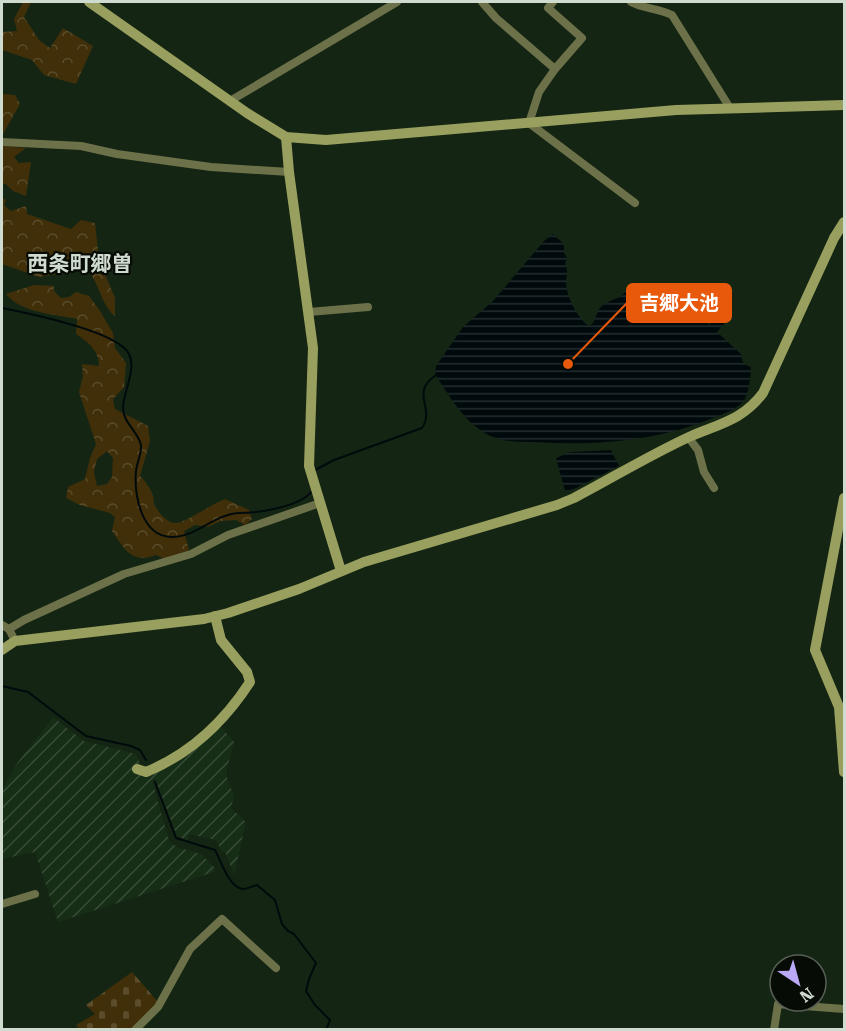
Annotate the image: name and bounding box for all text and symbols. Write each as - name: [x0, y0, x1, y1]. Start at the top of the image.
- district label: 西条町郷曽: [28, 252, 133, 276]
- callout: 吉郷大池: [627, 284, 731, 322]
- text: 吉郷大池: [639, 291, 719, 315]
- north arrow: [768, 953, 828, 1013]
- text: N: [796, 983, 817, 1006]

